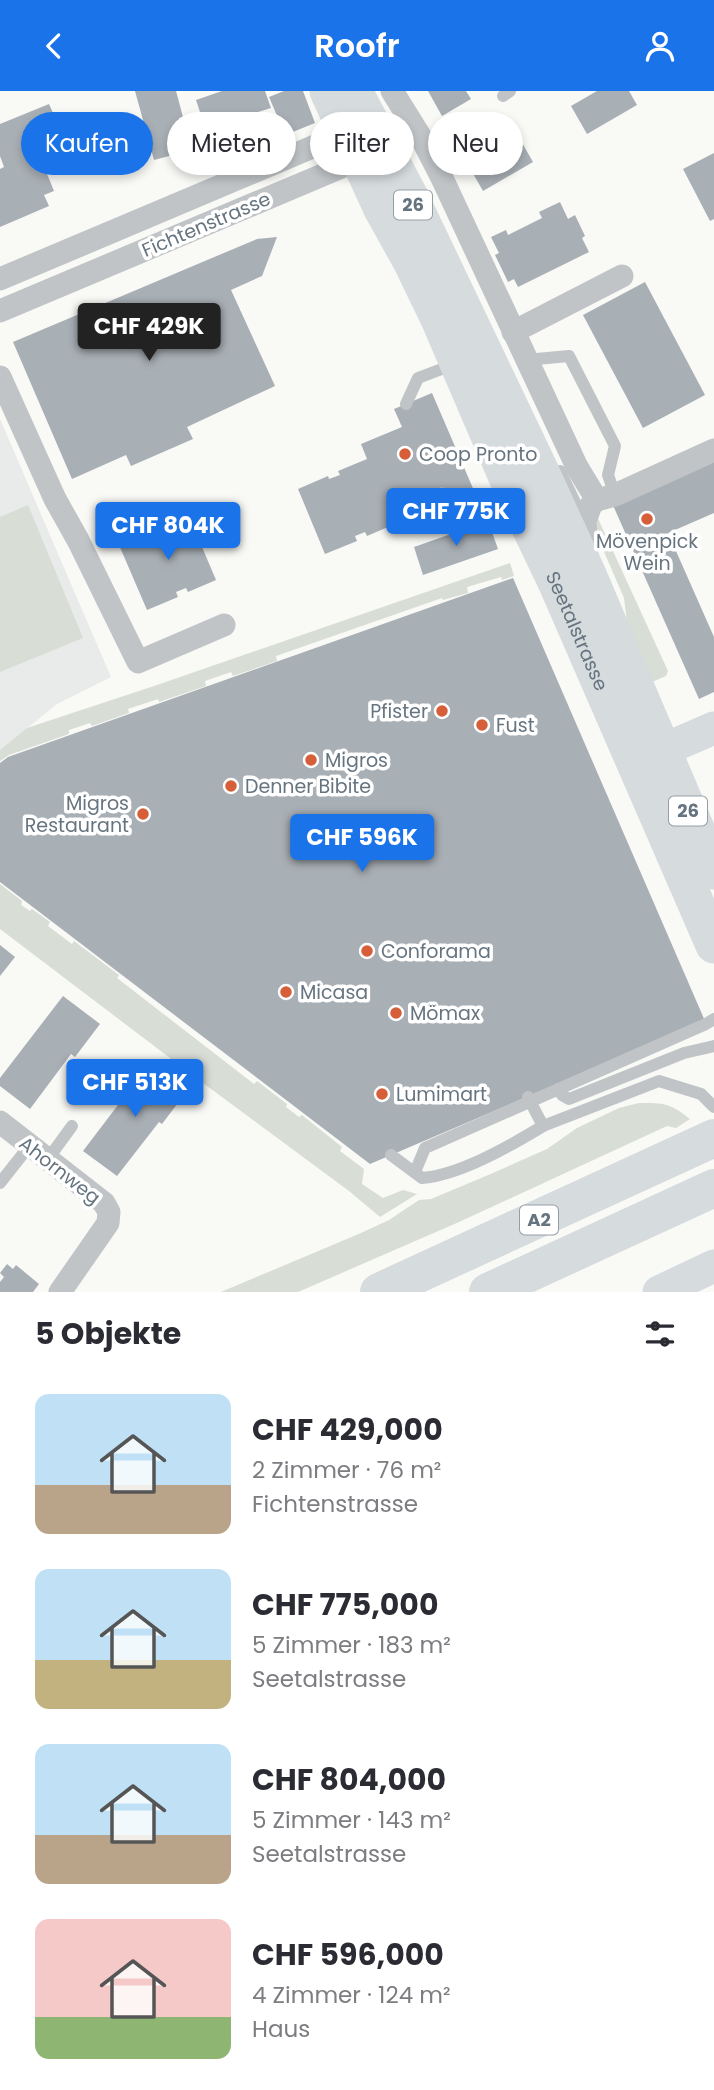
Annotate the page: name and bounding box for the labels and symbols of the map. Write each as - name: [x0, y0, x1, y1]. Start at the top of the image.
- street label: Fichtenstrasse: [138, 185, 275, 264]
- road number: 26: [394, 191, 432, 219]
- pin: CHF 429K: [77, 303, 221, 363]
- place label: Coop Pronto: [419, 441, 537, 468]
- marker: Coop Pronto: [397, 446, 413, 462]
- pin: CHF 775K: [384, 489, 528, 548]
- pin: CHF 804K: [96, 503, 240, 562]
- marker: Mövenpick Wein: [639, 511, 655, 527]
- place label: Mövenpick Wein: [596, 528, 698, 577]
- street label: Seetalstrasse: [539, 567, 615, 695]
- place label: Pfister: [370, 698, 428, 725]
- marker: Pfister: [434, 703, 450, 719]
- place label: Fust: [496, 712, 535, 739]
- marker: Fust: [474, 717, 490, 733]
- place label: Migros: [325, 747, 388, 774]
- marker: Migros: [303, 752, 319, 768]
- place label: Denner Bibite: [245, 773, 371, 800]
- marker: Denner Bibite: [223, 778, 239, 794]
- place label: Migros Restaurant: [25, 790, 129, 839]
- road number: 26: [669, 797, 707, 825]
- marker: Migros Restaurant: [135, 806, 151, 822]
- pin: CHF 596K: [290, 815, 434, 874]
- place label: Conforama: [381, 938, 491, 965]
- marker: Conforama: [359, 943, 375, 959]
- place label: Micasa: [300, 979, 368, 1006]
- marker: Micasa: [278, 984, 294, 1000]
- place label: Mömax: [410, 1000, 480, 1027]
- marker: Mömax: [388, 1005, 404, 1021]
- pin: CHF 513K: [63, 1059, 207, 1119]
- place label: Lumimart: [396, 1081, 487, 1108]
- marker: Lumimart: [374, 1086, 390, 1102]
- street label: Ahornweg: [13, 1130, 106, 1211]
- road number: A2: [520, 1205, 558, 1235]

